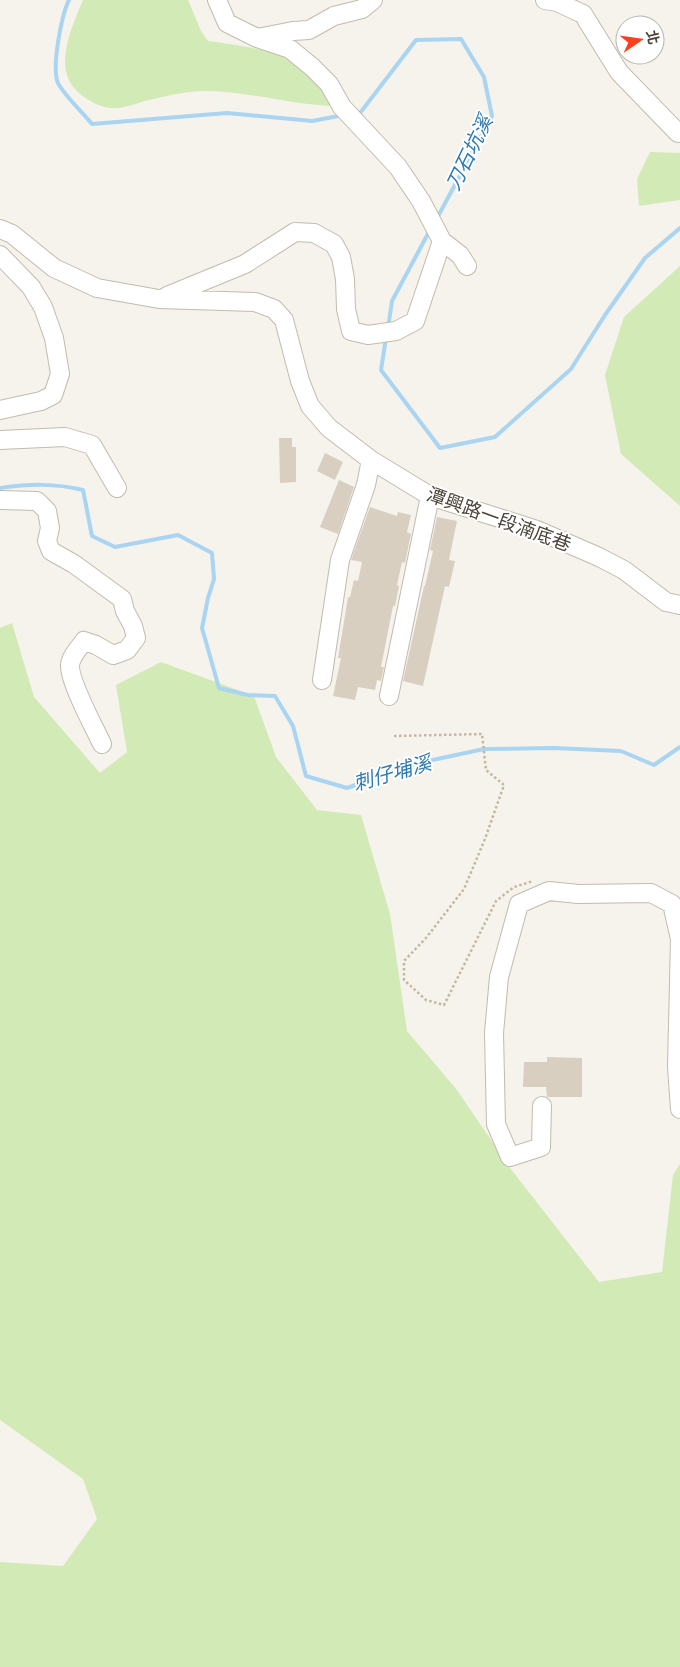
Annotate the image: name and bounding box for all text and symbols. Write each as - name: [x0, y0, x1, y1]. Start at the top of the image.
- north arrow: [615, 15, 665, 65]
- text: 北: [643, 29, 661, 46]
- water label: 刀石坑溪: [442, 110, 498, 194]
- street label: 潭興路一段湳底巷: [424, 484, 574, 555]
- water label: 刺仔埔溪: [351, 752, 436, 795]

